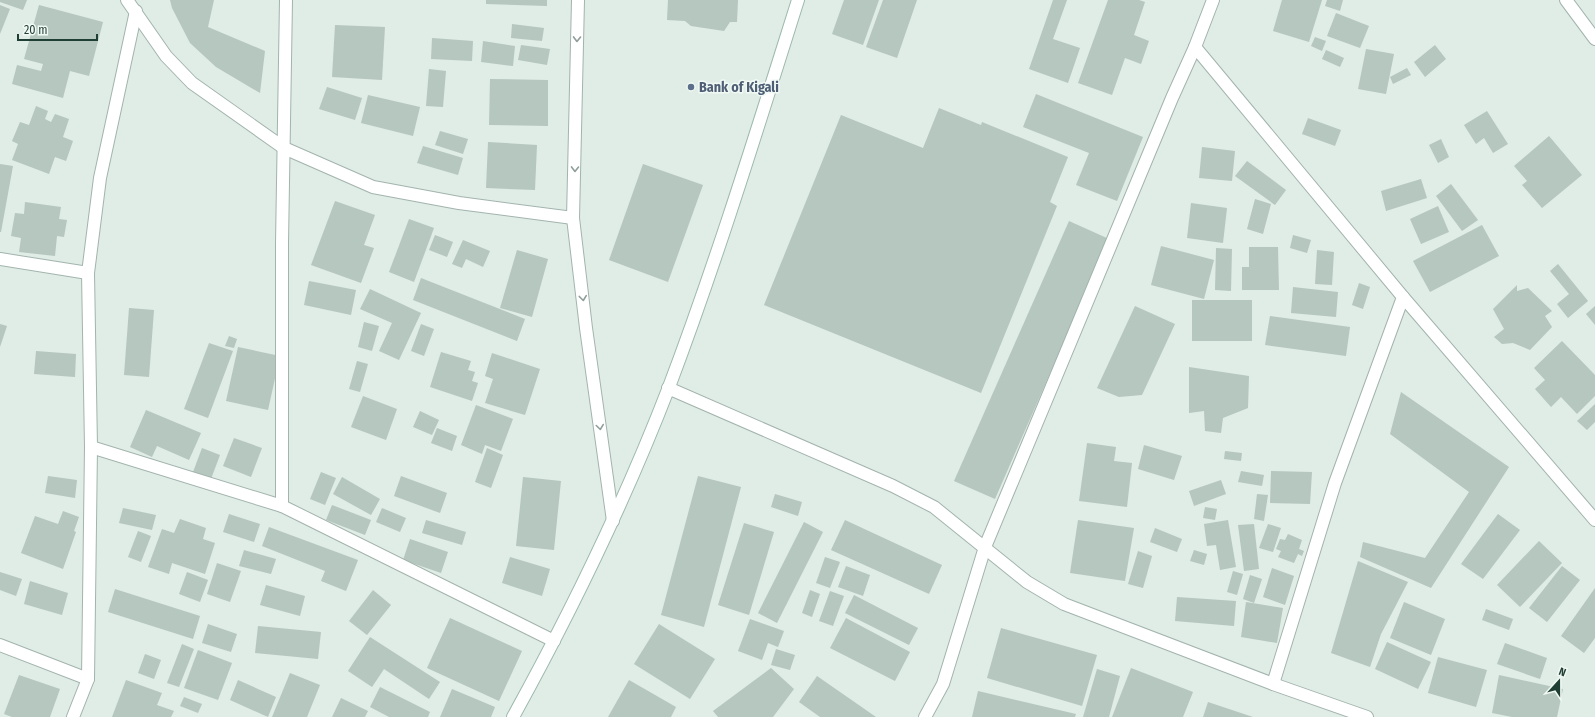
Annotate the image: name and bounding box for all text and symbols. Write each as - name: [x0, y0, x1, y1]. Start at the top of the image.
- scale bar: [18, 16, 97, 42]
- text: 20 m: [24, 23, 48, 37]
- one-way arrow: [573, 36, 582, 42]
- place label: Bank of Kigali: [699, 79, 779, 96]
- marker: Bank of Kigali: [686, 82, 696, 92]
- one-way arrow: [570, 166, 579, 172]
- one-way arrow: [578, 295, 587, 301]
- one-way arrow: [595, 424, 604, 430]
- north arrow: [1539, 661, 1579, 701]
- text: N: [1557, 665, 1568, 679]

